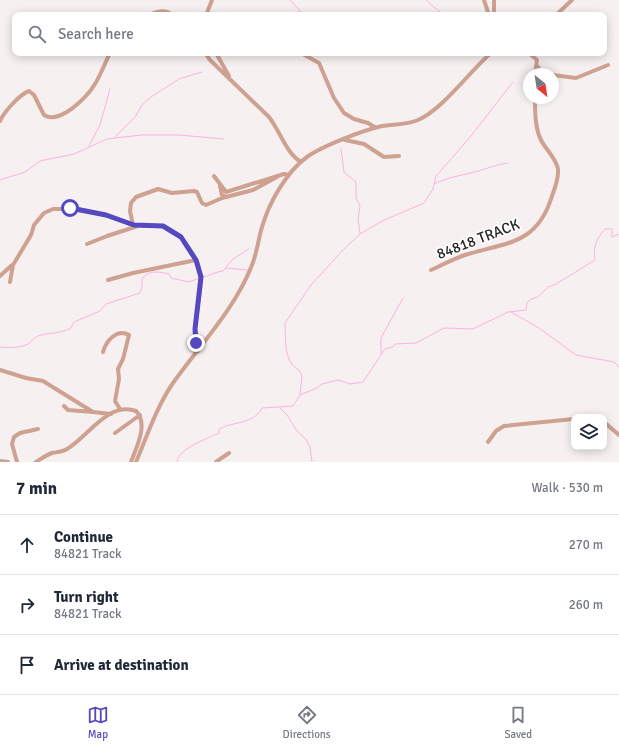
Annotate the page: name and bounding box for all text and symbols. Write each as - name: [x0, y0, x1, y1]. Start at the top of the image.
- search box: [12, 12, 607, 56]
- icon: search: [26, 23, 48, 45]
- text: Search here: [58, 25, 134, 43]
- north arrow: [523, 68, 559, 104]
- route start: [61, 199, 79, 217]
- street label: 84818 TRACK: [434, 215, 522, 263]
- route end: [187, 334, 205, 352]
- map controls: [571, 414, 607, 450]
- button: layers: [571, 414, 607, 450]
- text: 7 min: [16, 478, 57, 499]
- text: Walk · 530 m: [532, 480, 603, 496]
- text: Continue: [54, 528, 113, 546]
- icon: ahead: [16, 534, 38, 556]
- text: 270 m: [569, 537, 603, 553]
- text: 84821 Track: [54, 546, 122, 562]
- text: Turn right: [54, 588, 119, 606]
- icon: right: [16, 594, 38, 616]
- text: 260 m: [569, 597, 603, 613]
- text: 84821 Track: [54, 606, 122, 622]
- icon: arrive: [16, 654, 38, 676]
- text: Arrive at destination: [54, 656, 189, 674]
- tab: Map: [87, 704, 109, 741]
- tab: Directions: [283, 704, 331, 741]
- tab: Saved: [504, 704, 532, 741]

